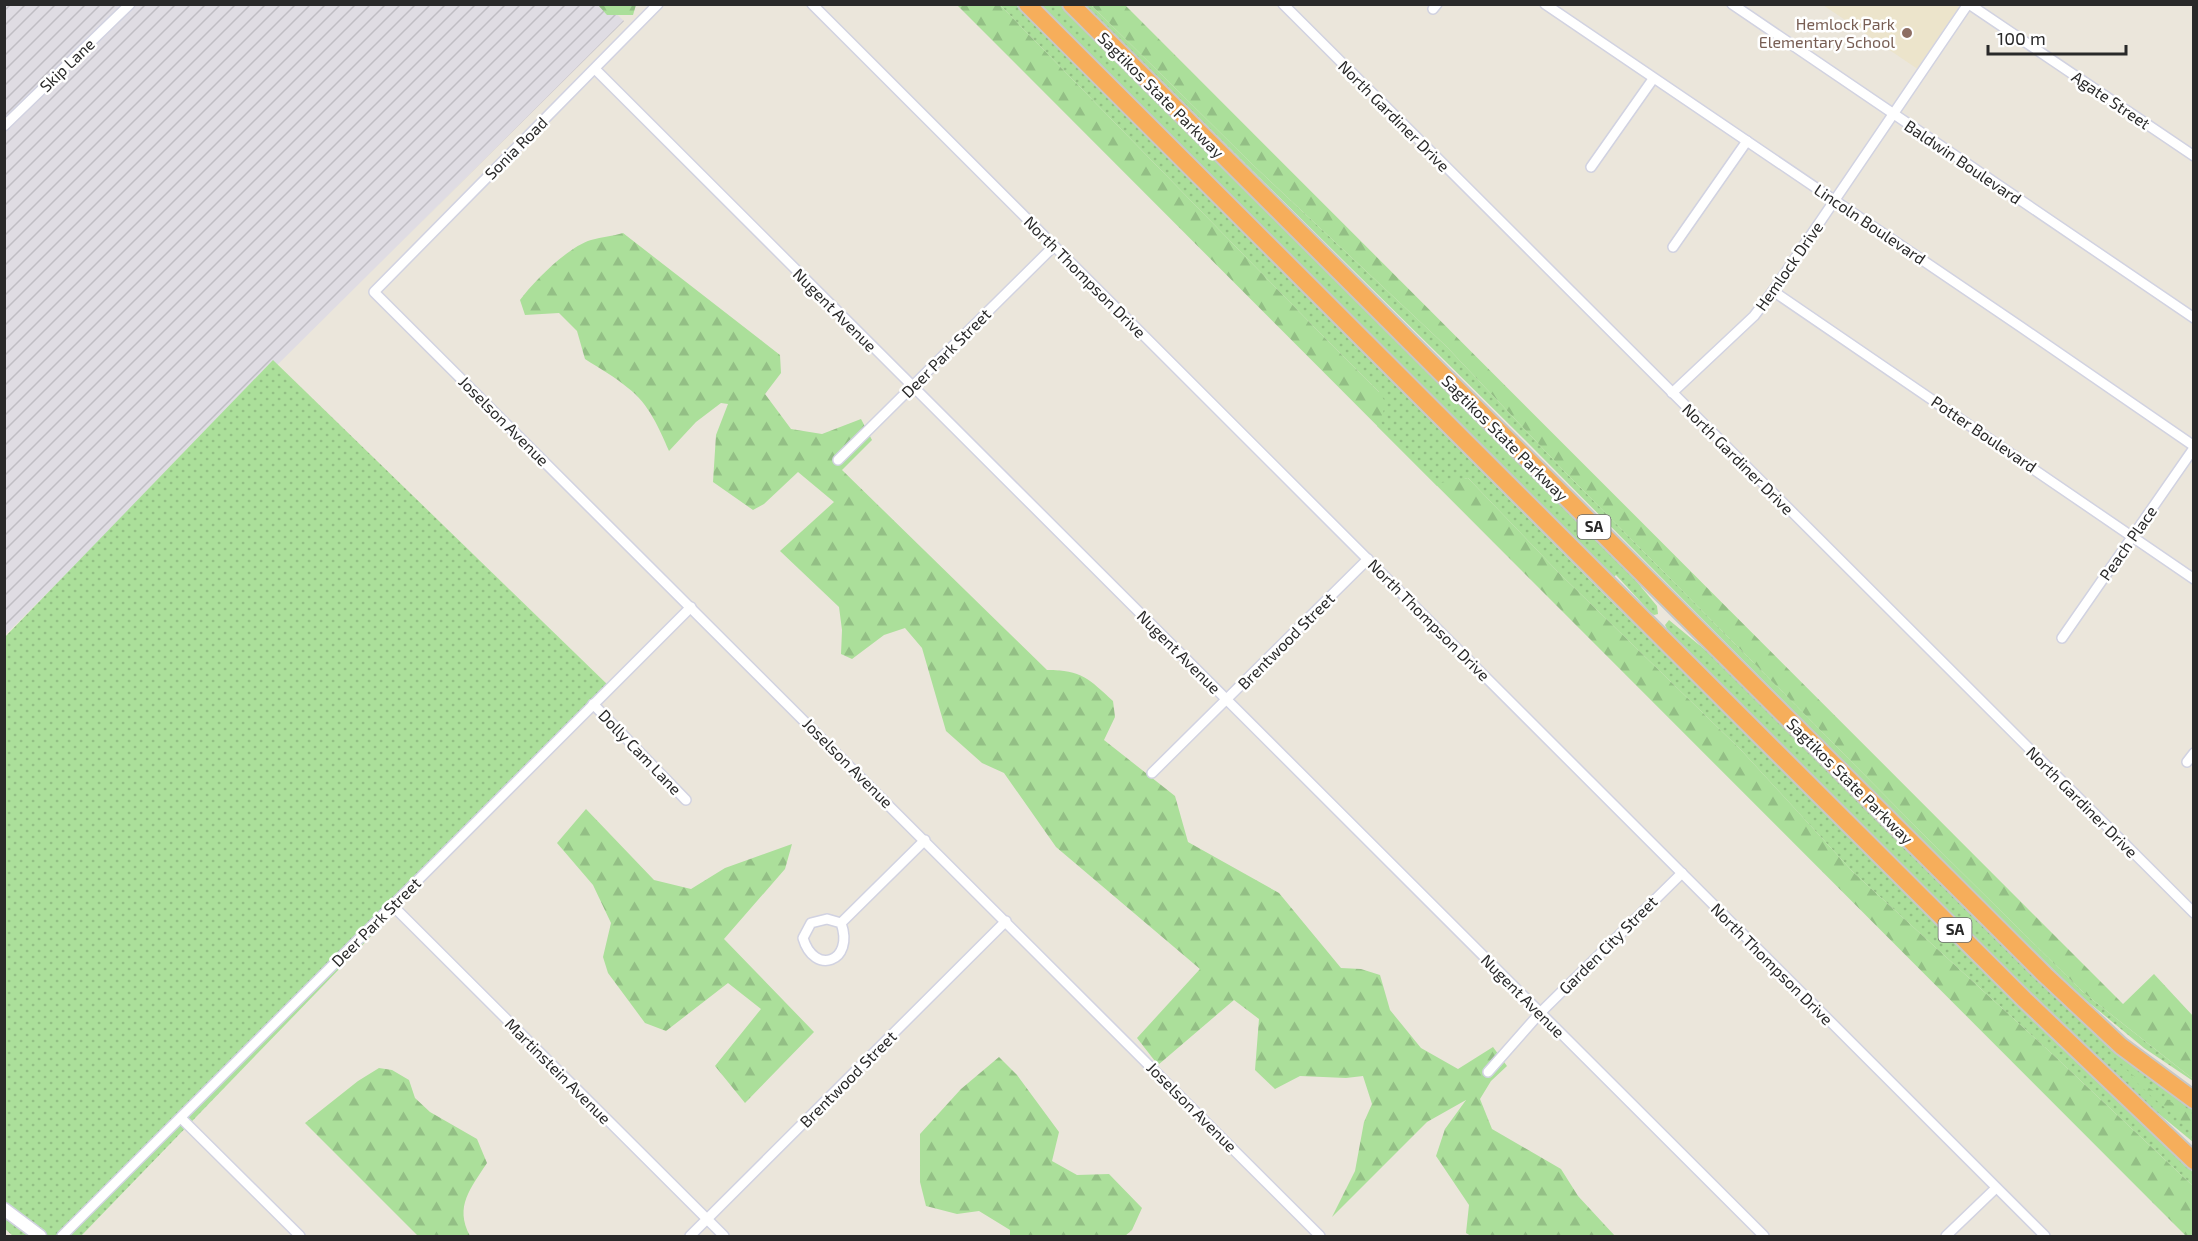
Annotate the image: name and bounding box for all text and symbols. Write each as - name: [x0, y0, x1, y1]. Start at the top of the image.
- place label: Hemlock Park Elementary School: [1759, 14, 1895, 51]
- scale bar: [1988, 18, 2126, 56]
- marker: Hemlock Park Elementary School: [1900, 26, 1914, 40]
- text: 100 m: [1997, 27, 2046, 49]
- street label: Sagtikos State Parkway: [1094, 28, 1229, 162]
- street label: Skip Lane: [35, 34, 98, 95]
- street label: North Gardiner Drive: [1335, 56, 1454, 175]
- street label: Agate Street: [2069, 66, 2154, 133]
- street label: Sonia Road: [480, 112, 551, 183]
- street label: Baldwin Boulevard: [1901, 115, 2025, 208]
- street label: Lincoln Boulevard: [1811, 179, 1929, 268]
- street label: North Thompson Drive: [1021, 212, 1150, 341]
- street label: Hemlock Drive: [1751, 217, 1826, 314]
- street label: Nugent Avenue: [790, 264, 881, 355]
- street label: Deer Park Street: [897, 304, 994, 401]
- street label: Sagtikos State Parkway: [1438, 371, 1573, 505]
- street label: Joselson Avenue: [455, 372, 553, 470]
- street label: Potter Boulevard: [1928, 391, 2041, 476]
- street label: North Gardiner Drive: [1679, 399, 1798, 518]
- street label: Peach Place: [2095, 502, 2160, 584]
- road number: SA: [1578, 515, 1610, 539]
- street label: North Thompson Drive: [1365, 555, 1494, 684]
- street label: Brentwood Street: [1233, 588, 1338, 693]
- street label: Nugent Avenue: [1134, 606, 1225, 697]
- street label: Dolly Cam Lane: [595, 705, 686, 798]
- street label: Joselson Avenue: [799, 714, 897, 812]
- street label: Sagtikos State Parkway: [1783, 714, 1918, 848]
- street label: North Gardiner Drive: [2023, 742, 2142, 861]
- street label: Deer Park Street: [327, 873, 424, 970]
- street label: Garden City Street: [1555, 892, 1661, 998]
- street label: North Thompson Drive: [1708, 899, 1837, 1028]
- road number: SA: [1938, 918, 1972, 942]
- street label: Nugent Avenue: [1478, 950, 1569, 1041]
- street label: Martinstein Avenue: [502, 1014, 615, 1127]
- street label: Brentwood Street: [795, 1026, 900, 1131]
- street label: Joselson Avenue: [1143, 1058, 1241, 1156]

